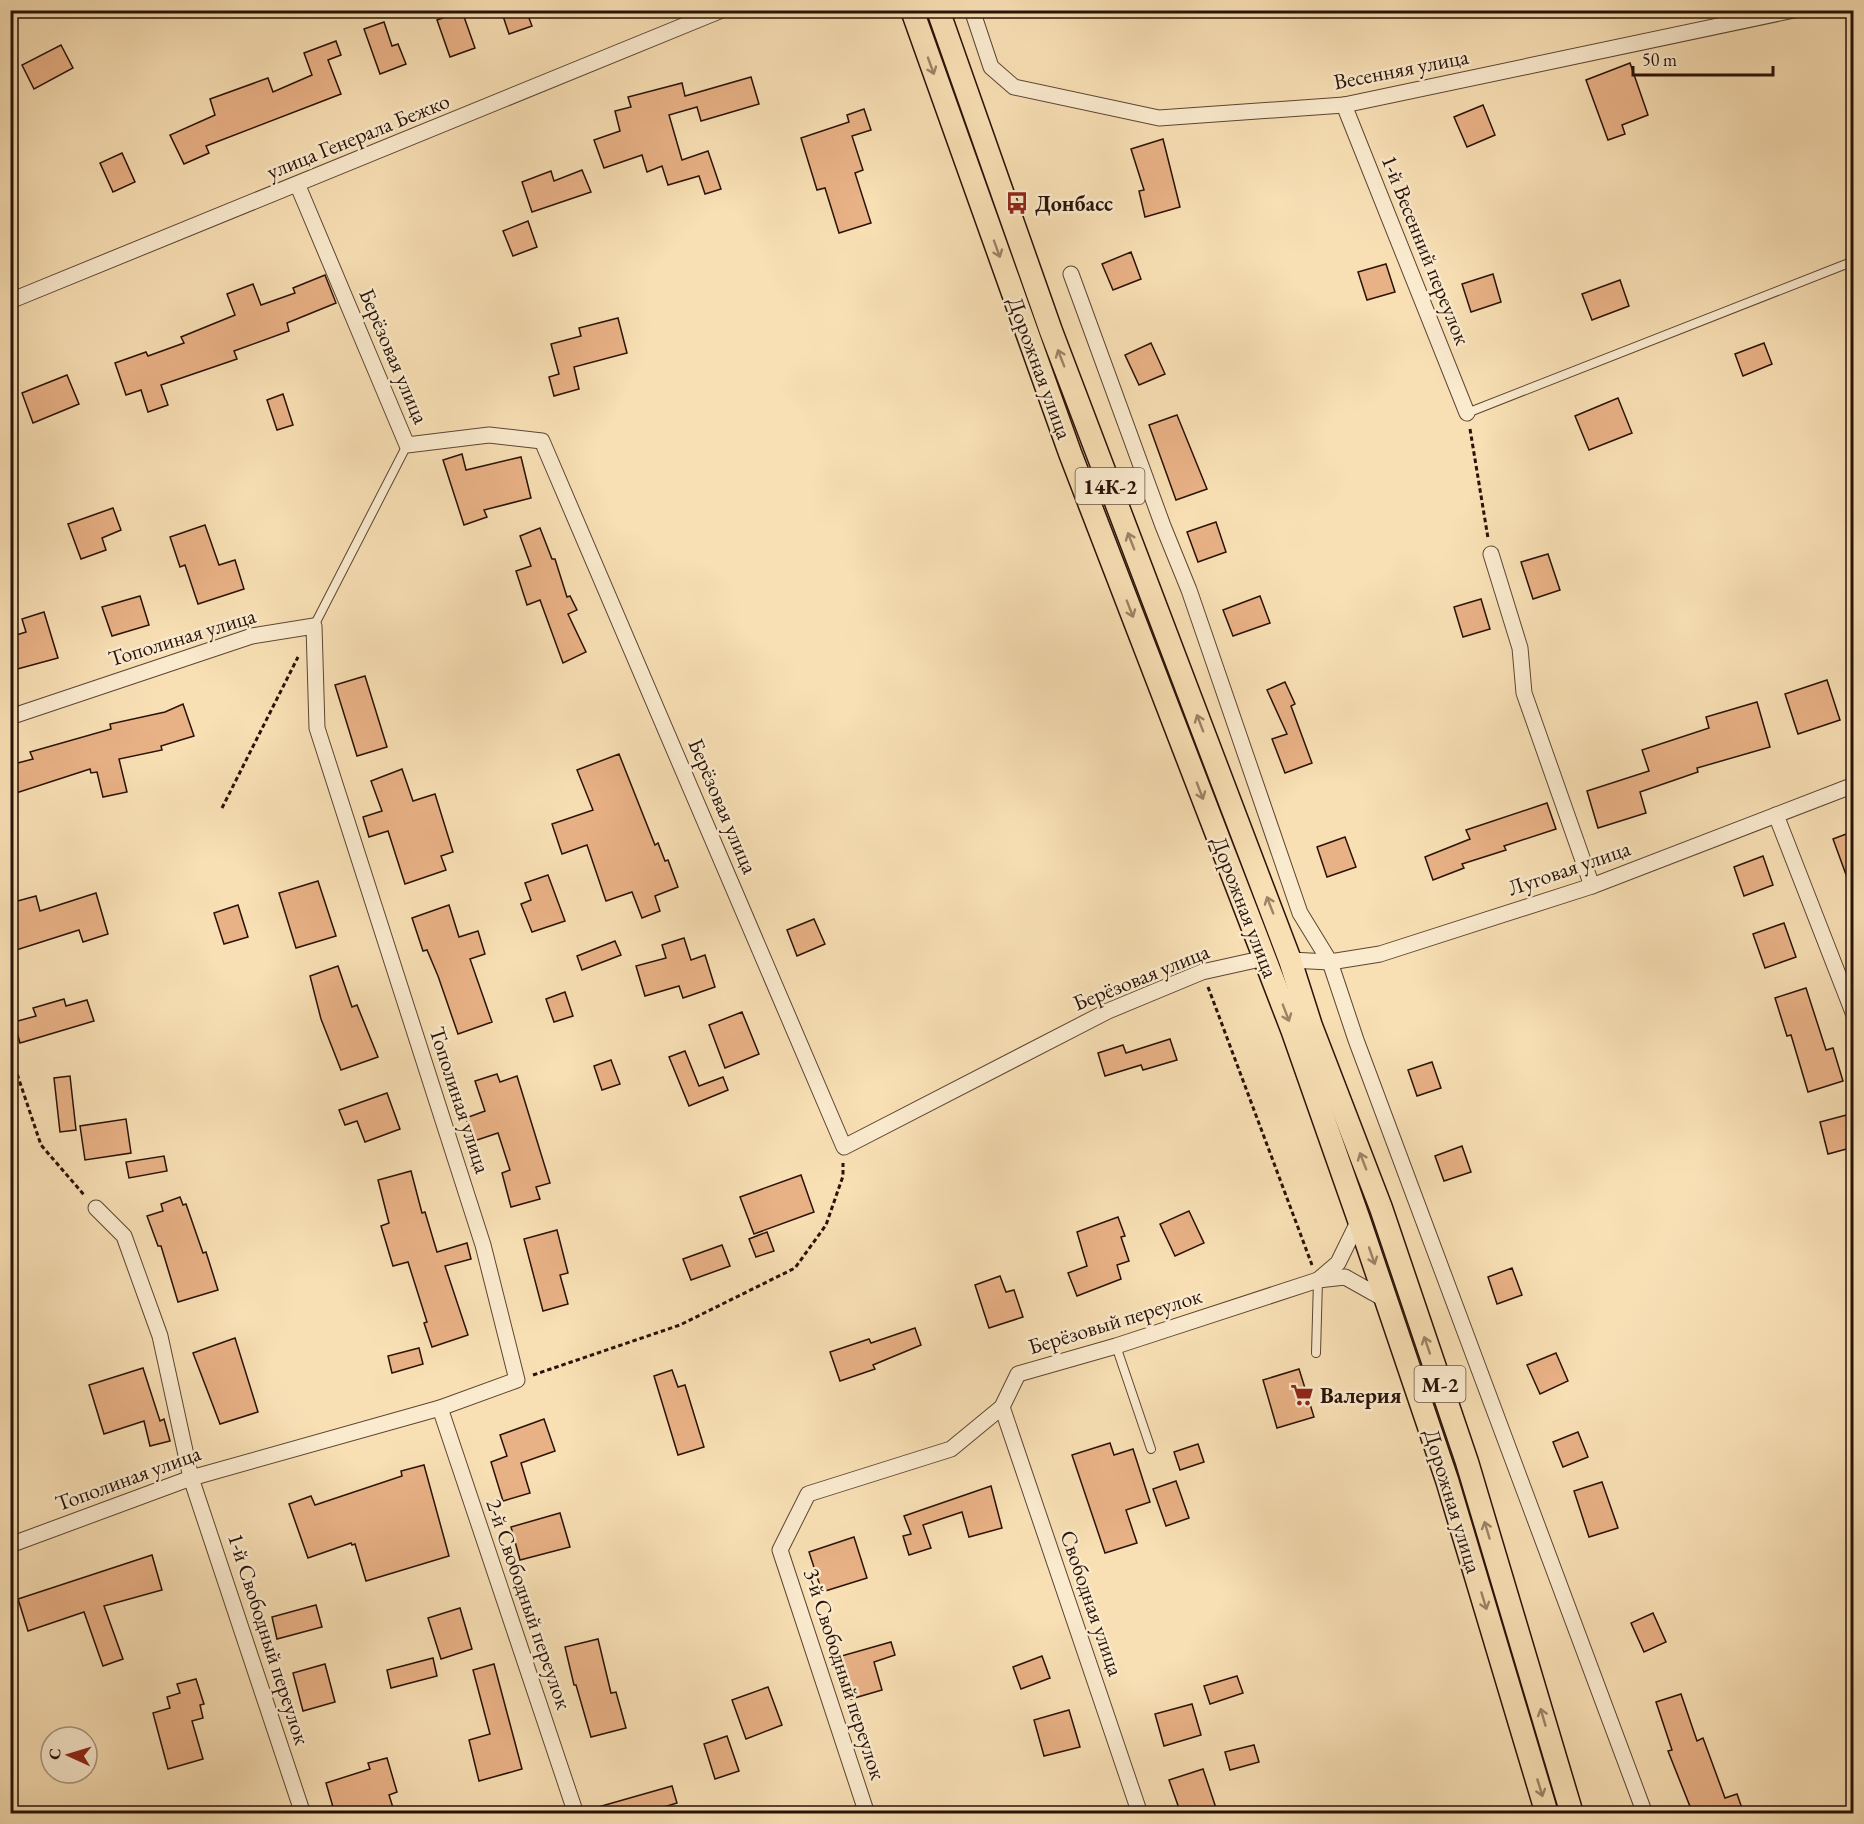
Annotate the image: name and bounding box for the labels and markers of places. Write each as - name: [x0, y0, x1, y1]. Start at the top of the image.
- place label: Донбасс: [1035, 189, 1113, 218]
- bus stop icon: Донбасс: [1004, 190, 1030, 216]
- place label: Валерия: [1320, 1381, 1402, 1410]
- supermarket icon: Валерия: [1289, 1382, 1315, 1408]

